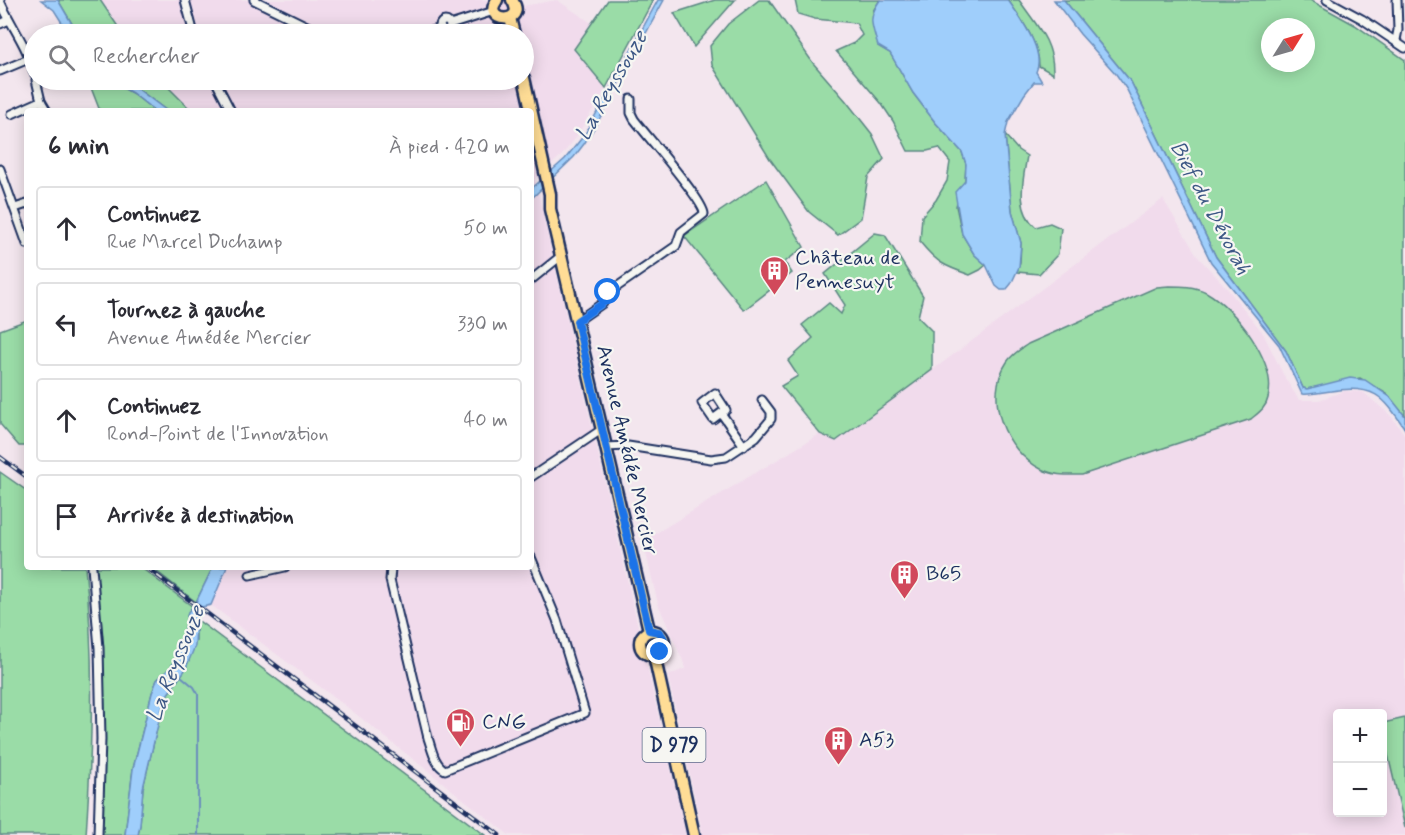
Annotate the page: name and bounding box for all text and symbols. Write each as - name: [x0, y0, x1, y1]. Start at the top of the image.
- north arrow: [1261, 18, 1315, 72]
- search box: [24, 24, 534, 90]
- water label: La Reyssouze: [569, 25, 655, 146]
- icon: search: [45, 41, 78, 74]
- text: Rechercher: [93, 43, 200, 71]
- text: 6 min: [48, 130, 110, 164]
- text: À pied · 420 m: [389, 134, 510, 161]
- water label: Bief du Dévorah: [1163, 136, 1257, 280]
- text: Continuez: [107, 201, 201, 229]
- icon: ahead: [50, 212, 83, 245]
- text: 50 m: [463, 215, 508, 242]
- text: Rue Marcel Duchamp: [107, 229, 283, 256]
- place label: Château de Pennesuyt: [795, 244, 901, 296]
- building icon: Château de Pennesuyt: [758, 254, 790, 296]
- route start: [594, 278, 620, 304]
- text: Tournez à gauche: [107, 297, 265, 325]
- icon: left: [50, 308, 83, 341]
- text: 330 m: [457, 311, 508, 338]
- text: Avenue Amédée Mercier: [107, 325, 311, 352]
- street label: Avenue Amédée Mercier: [589, 342, 665, 558]
- text: Continuez: [107, 393, 201, 421]
- icon: ahead: [50, 404, 83, 437]
- text: 40 m: [464, 407, 508, 434]
- text: Rond-Point de l'Innovation: [107, 421, 329, 448]
- icon: arrive: [50, 500, 83, 533]
- text: Arrivée à destination: [107, 502, 294, 530]
- building icon: B65: [889, 558, 921, 600]
- place label: B65: [926, 560, 961, 588]
- water label: La Reyssouze: [140, 601, 212, 726]
- route end: [646, 638, 672, 664]
- fuel station icon: CNG: [445, 706, 477, 748]
- place label: CNG: [482, 708, 526, 736]
- map controls: [1333, 709, 1387, 817]
- button: +: [1333, 709, 1387, 763]
- building icon: A53: [822, 724, 854, 766]
- place label: A53: [859, 726, 894, 754]
- road number: D 979: [642, 728, 706, 762]
- button: −: [1333, 763, 1387, 817]

